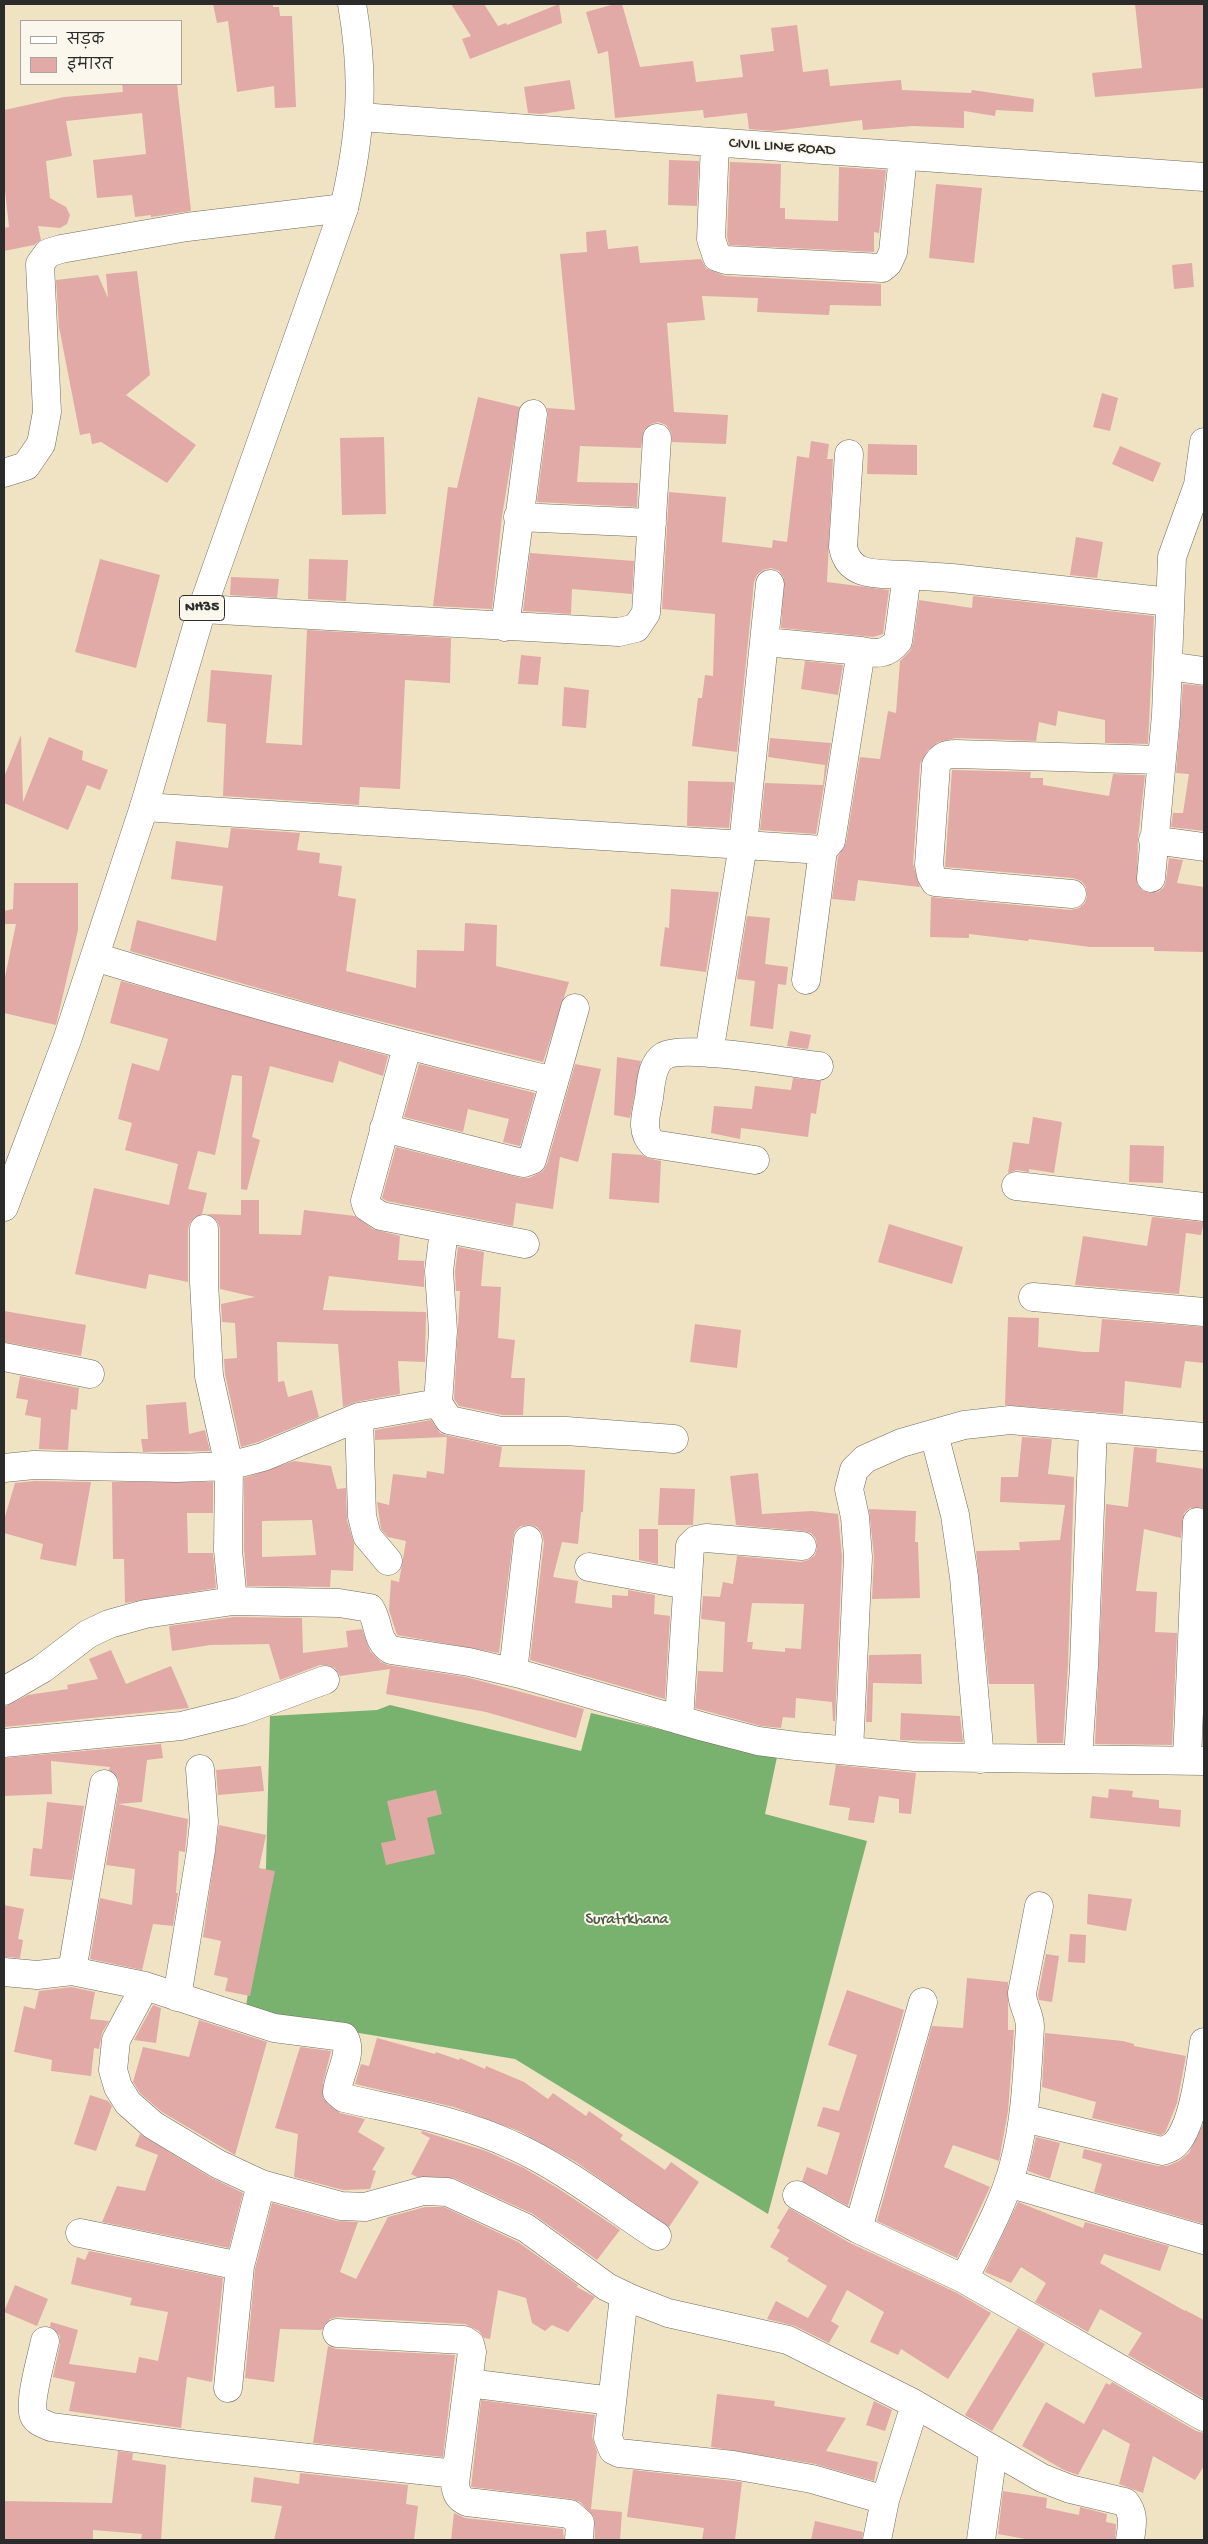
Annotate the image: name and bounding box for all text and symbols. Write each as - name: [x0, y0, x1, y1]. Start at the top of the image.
- legend: [20, 20, 182, 85]
- text: सड़क: [67, 32, 104, 50]
- text: इमारत: [67, 57, 113, 75]
- street label: CIVIL LINE ROAD: [728, 135, 836, 161]
- road number: NH35: [180, 596, 224, 620]
- park label: Suratrkhana: [586, 1911, 668, 1931]

